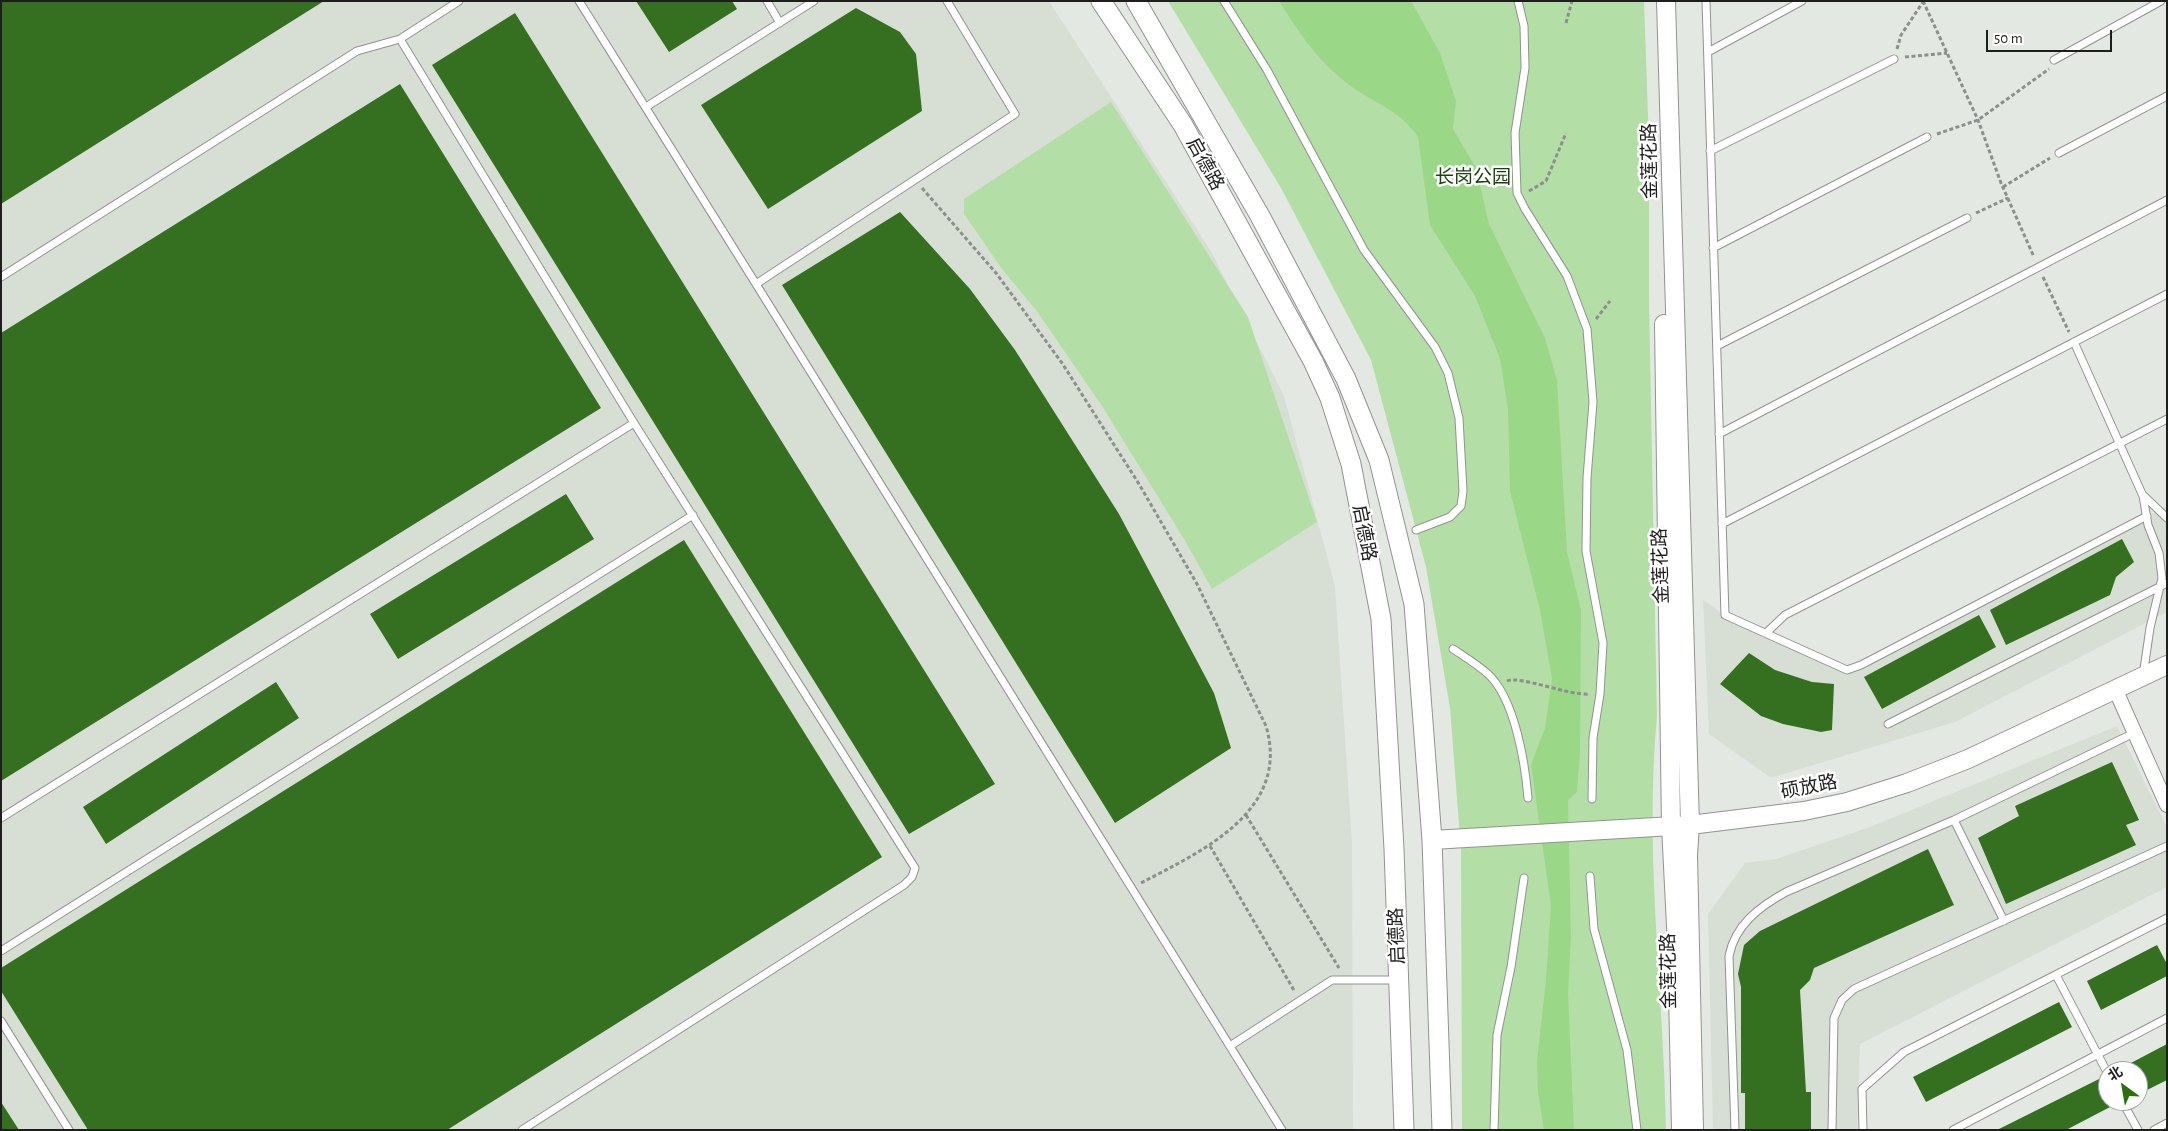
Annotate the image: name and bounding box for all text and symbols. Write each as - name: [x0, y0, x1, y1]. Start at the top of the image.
- scale bar: [1988, 20, 2114, 52]
- text: 50 m: [1994, 31, 2023, 46]
- street label: 金莲花路: [1638, 123, 1662, 199]
- street label: 启德路: [1181, 134, 1229, 194]
- park label: 长岗公园: [1435, 166, 1511, 188]
- street label: 启德路: [1347, 503, 1381, 563]
- street label: 金莲花路: [1648, 528, 1674, 604]
- street label: 硕放路: [1779, 770, 1839, 804]
- street label: 启德路: [1385, 907, 1409, 965]
- street label: 金莲花路: [1657, 933, 1681, 1009]
- north arrow: [2098, 1061, 2148, 1111]
- text: 北: [2106, 1064, 2125, 1084]

